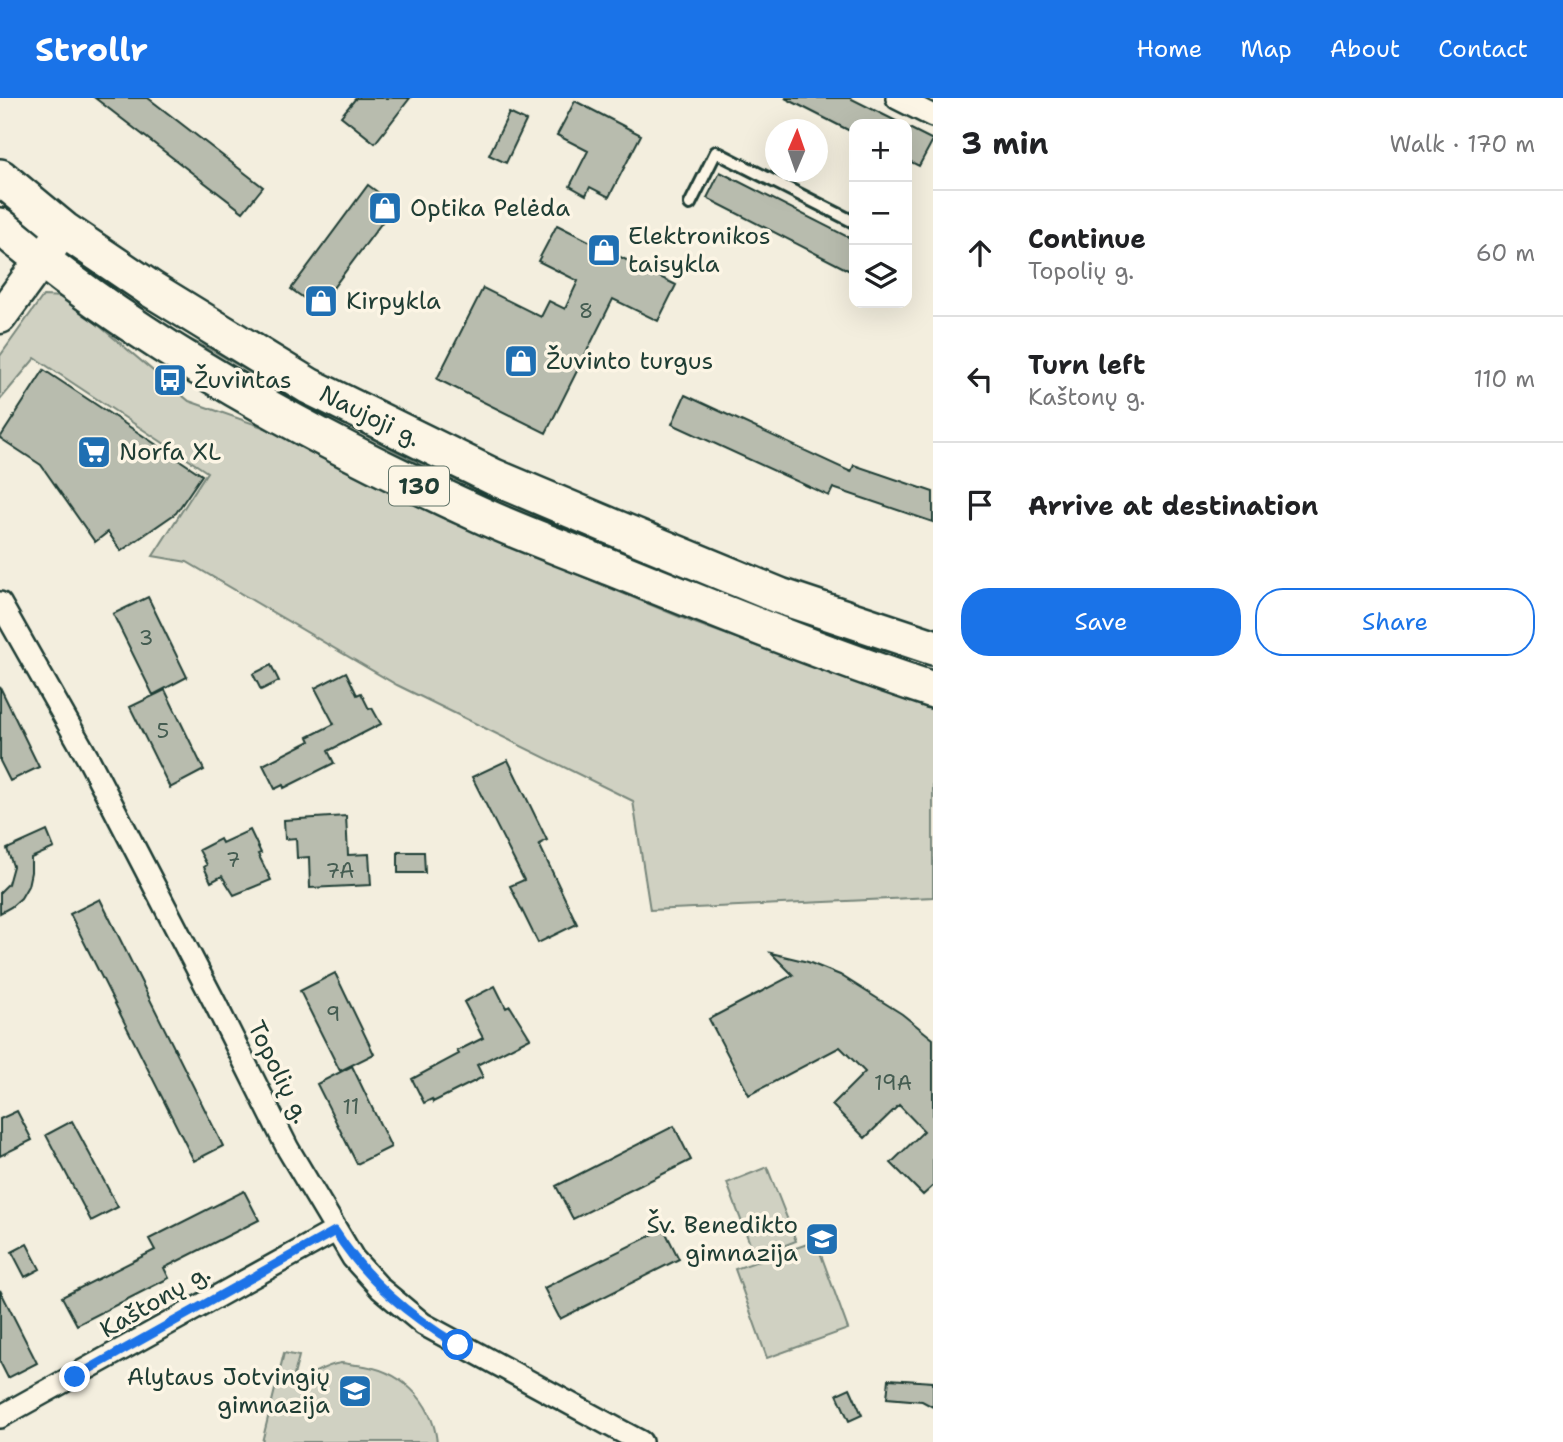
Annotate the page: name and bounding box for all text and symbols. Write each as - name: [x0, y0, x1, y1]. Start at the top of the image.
- text: Strollr: [35, 27, 148, 72]
- text: Home: [1136, 33, 1202, 65]
- text: Map: [1240, 33, 1292, 65]
- text: About: [1330, 33, 1400, 65]
- text: Contact: [1438, 33, 1528, 65]
- north arrow: [765, 119, 828, 182]
- map controls: [849, 119, 912, 308]
- button: +: [849, 119, 912, 182]
- text: 3 min: [961, 123, 1048, 164]
- text: Walk · 170 m: [1390, 129, 1535, 159]
- button: −: [849, 182, 912, 245]
- shop icon: Optika Pelėda: [366, 189, 404, 227]
- place label: Optika Pelėda: [410, 192, 570, 224]
- place label: Elektronikos taisykla: [628, 220, 771, 280]
- text: Continue: [1028, 221, 1146, 256]
- shop icon: Elektronikos taisykla: [585, 231, 623, 269]
- icon: ahead: [961, 234, 999, 272]
- text: 60 m: [1476, 238, 1535, 268]
- button: layers: [849, 245, 912, 308]
- text: Topolių g.: [1028, 256, 1134, 286]
- shop icon: Kirpykla: [302, 282, 340, 320]
- place label: Kirpykla: [346, 285, 441, 317]
- house number: 8: [579, 297, 593, 325]
- shop icon: Žuvinto turgus: [502, 342, 540, 380]
- place label: Žuvinto turgus: [546, 345, 713, 377]
- text: Turn left: [1028, 347, 1145, 382]
- icon: left: [961, 360, 999, 398]
- bus stop icon: Žuvintas: [151, 361, 189, 399]
- place label: Žuvintas: [194, 364, 292, 396]
- text: 110 m: [1473, 364, 1535, 394]
- street label: Naujoji g.: [314, 378, 426, 454]
- text: Kaštonų g.: [1028, 382, 1145, 412]
- supermarket icon: Norfa XL: [75, 433, 113, 471]
- place label: Norfa XL: [119, 436, 221, 468]
- road number: 130: [389, 466, 449, 506]
- icon: arrive: [961, 486, 999, 524]
- text: Arrive at destination: [1028, 488, 1318, 523]
- button: Save: [961, 588, 1241, 656]
- button: Share: [1255, 588, 1535, 656]
- house number: 3: [139, 624, 153, 652]
- house number: 5: [157, 717, 169, 745]
- house number: 7: [226, 846, 240, 874]
- house number: 7A: [325, 857, 355, 885]
- house number: 9: [326, 1000, 340, 1028]
- street label: Topolių g.: [240, 1015, 318, 1129]
- house number: 19A: [874, 1069, 912, 1097]
- house number: 11: [343, 1093, 359, 1121]
- place label: Šv. Benedikto gimnazija: [647, 1209, 798, 1269]
- school or university icon: Šv. Benedikto gimnazija: [803, 1220, 841, 1258]
- street label: Kaštonų g.: [94, 1257, 216, 1345]
- route start: [442, 1329, 473, 1360]
- route end: [59, 1361, 90, 1392]
- place label: Alytaus Jotvingių gimnazija: [127, 1361, 330, 1421]
- school or university icon: Alytaus Jotvingių gimnazija: [336, 1372, 374, 1410]

